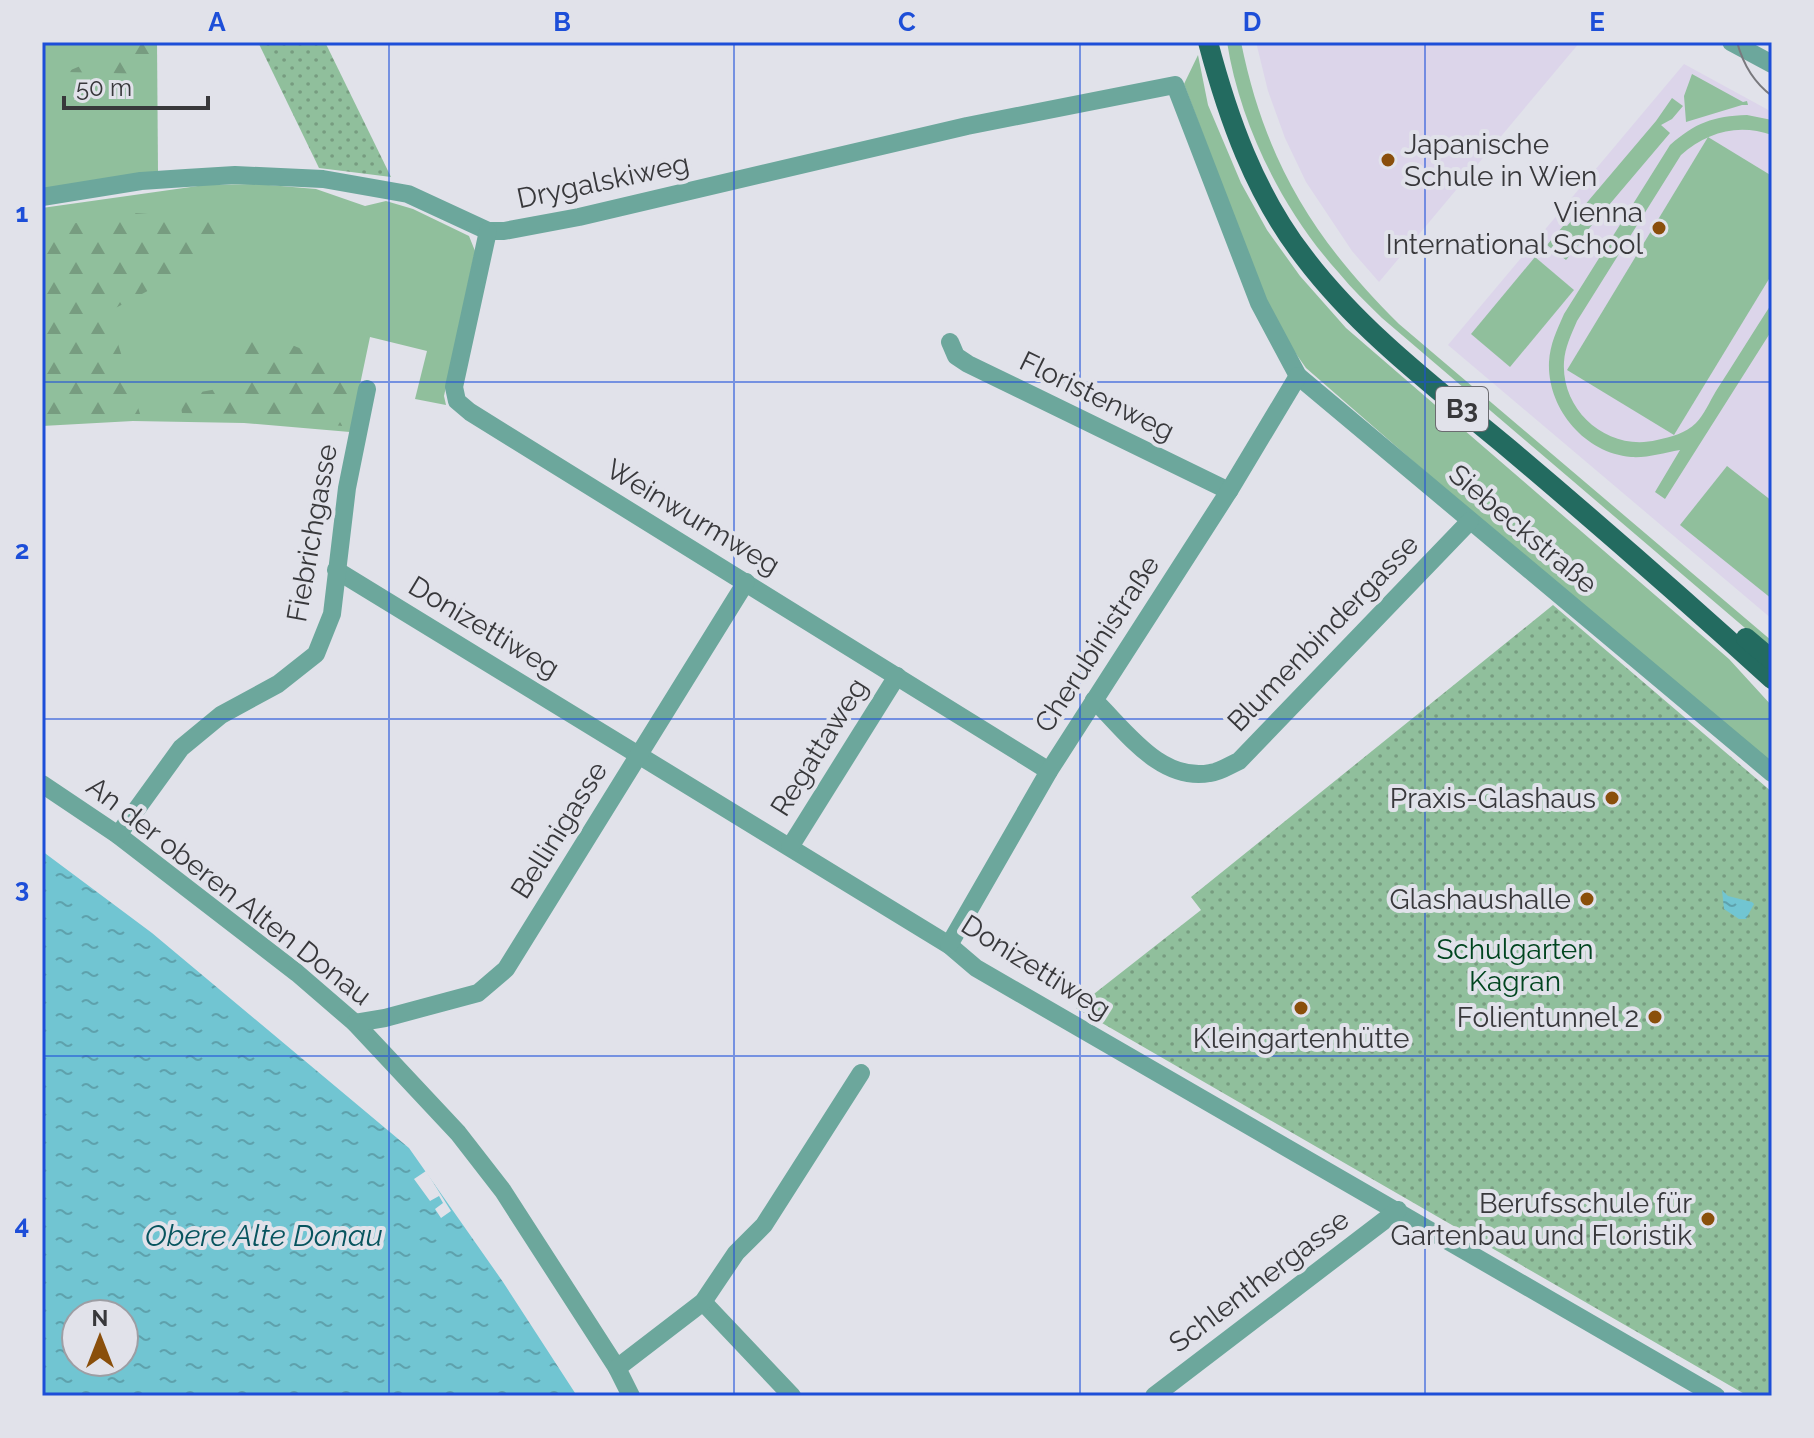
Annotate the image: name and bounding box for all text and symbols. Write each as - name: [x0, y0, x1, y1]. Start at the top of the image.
- text: A: [208, 7, 226, 37]
- text: B: [553, 7, 571, 37]
- text: C: [898, 7, 916, 37]
- text: D: [1243, 7, 1261, 37]
- text: E: [1589, 7, 1605, 37]
- scale bar: [64, 60, 208, 110]
- text: 50 m: [76, 73, 132, 102]
- place label: Japanische Schule in Wien: [1404, 128, 1597, 193]
- street label: Drygalskiweg: [514, 147, 692, 215]
- marker: Japanische Schule in Wien: [1379, 151, 1397, 169]
- place label: Vienna International School: [1386, 196, 1643, 261]
- text: 1: [16, 198, 29, 228]
- marker: Vienna International School: [1650, 219, 1668, 237]
- street label: Floristenweg: [1014, 344, 1180, 448]
- road number: B3: [1436, 387, 1488, 431]
- street label: Fiebrichgasse: [280, 442, 344, 624]
- street label: Weinwurmweg: [600, 452, 786, 582]
- street label: Siebeckstraße: [1442, 457, 1604, 601]
- street label: Blumenbindergasse: [1221, 528, 1425, 738]
- text: 2: [15, 535, 29, 565]
- street label: Cherubinistraße: [1028, 549, 1166, 739]
- street label: Donizettiweg: [403, 569, 565, 685]
- street label: Regattaweg: [764, 672, 874, 822]
- street label: Bellinigasse: [504, 756, 614, 904]
- street label: An der oberen Alten Donau: [80, 770, 378, 1012]
- place label: Praxis-Glashaus: [1390, 782, 1596, 815]
- marker: Praxis-Glashaus: [1603, 789, 1621, 807]
- text: 3: [15, 873, 29, 903]
- place label: Glashaushalle: [1390, 883, 1571, 916]
- marker: Glashaushalle: [1578, 890, 1596, 908]
- street label: Donizettiweg: [955, 908, 1117, 1026]
- park label: Schulgarten Kagran: [1436, 933, 1594, 998]
- marker: Kleingartenhütte: [1292, 999, 1310, 1017]
- place label: Folientunnel 2: [1457, 1001, 1639, 1034]
- marker: Folientunnel 2: [1646, 1008, 1664, 1026]
- place label: Kleingartenhütte: [1193, 1022, 1409, 1055]
- place label: Berufsschule für Gartenbau und Floristik: [1391, 1187, 1692, 1252]
- street label: Schlenthergasse: [1163, 1203, 1355, 1359]
- text: 4: [15, 1210, 29, 1240]
- marker: Berufsschule für Gartenbau und Floristik: [1699, 1210, 1717, 1228]
- water label: Obere Alte Donau: [145, 1218, 383, 1253]
- north arrow: [60, 1298, 140, 1378]
- text: N: [92, 1305, 108, 1331]

